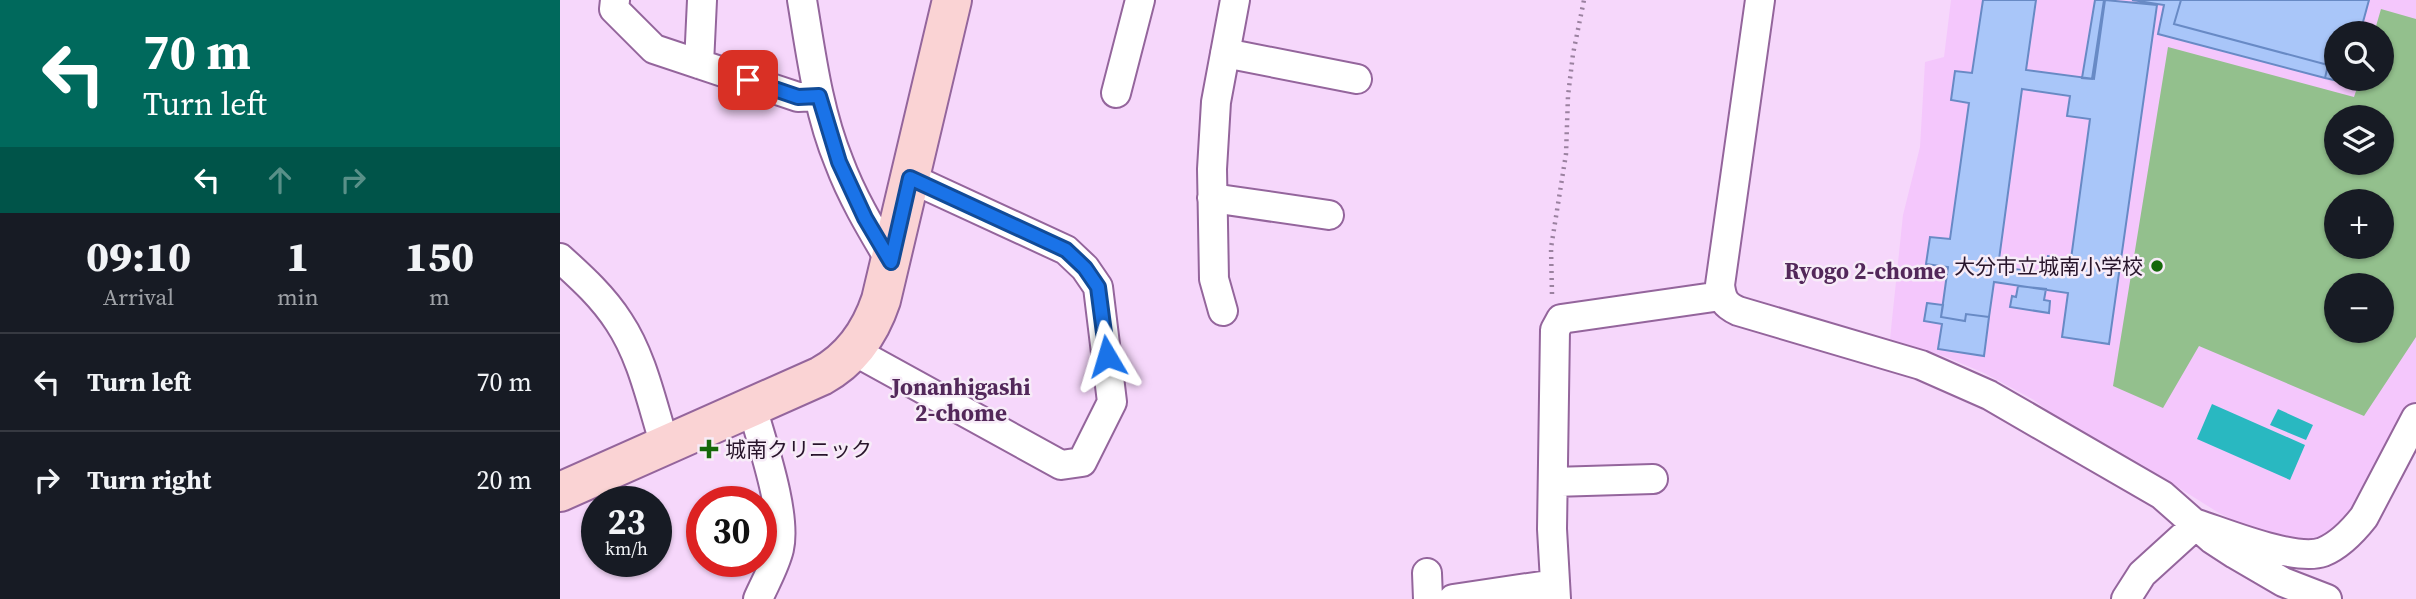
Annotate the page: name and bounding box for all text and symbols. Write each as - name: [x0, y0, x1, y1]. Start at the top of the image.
- text: 70 m: [143, 18, 251, 85]
- map controls: [2324, 21, 2394, 343]
- button: search: [2324, 21, 2394, 91]
- icon: left: [28, 28, 119, 119]
- pin: [718, 50, 778, 110]
- icon: arrive: [729, 61, 767, 99]
- text: Turn left: [143, 82, 267, 126]
- button: layers: [2324, 105, 2394, 175]
- icon: left: [188, 161, 226, 199]
- icon: ahead: [261, 161, 299, 199]
- icon: right: [334, 161, 372, 199]
- button: +: [2324, 189, 2394, 259]
- text: 09:10: [86, 227, 191, 285]
- text: 1: [286, 227, 309, 285]
- text: 150: [405, 227, 474, 285]
- place label: 大分市立城南小学校: [1954, 252, 2143, 281]
- district label: Ryogo 2-chome: [1784, 255, 1946, 287]
- marker: 大分市立城南小学校: [2149, 258, 2165, 274]
- button: −: [2324, 273, 2394, 343]
- text: Arrival: [103, 281, 174, 313]
- text: min: [277, 281, 319, 313]
- text: m: [429, 281, 450, 313]
- position arrow: [1070, 319, 1144, 393]
- icon: left: [28, 363, 66, 401]
- text: Turn left: [87, 364, 191, 400]
- text: 70 m: [477, 364, 532, 400]
- district label: Jonanhigashi 2-chome: [889, 371, 1031, 429]
- place label: 城南クリニック: [725, 435, 872, 464]
- marker: 城南クリニック: [699, 439, 719, 459]
- icon: right: [28, 461, 66, 499]
- text: Turn right: [87, 462, 211, 498]
- text: 20 m: [477, 462, 532, 498]
- speed limit sign: 30: [686, 486, 777, 577]
- text: 23: [608, 498, 645, 546]
- text: km/h: [605, 536, 648, 561]

